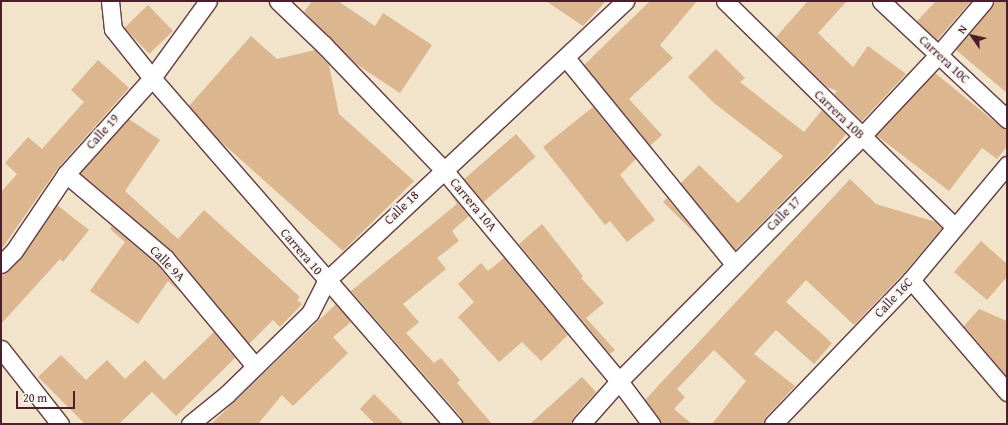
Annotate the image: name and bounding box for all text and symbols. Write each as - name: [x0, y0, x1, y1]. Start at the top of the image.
- north arrow: [952, 16, 992, 56]
- text: N: [953, 22, 971, 37]
- street label: Carrera 10C: [915, 33, 973, 87]
- street label: Carrera 10B: [811, 87, 867, 143]
- street label: Calle 19: [83, 111, 123, 153]
- street label: Carrera 10A: [446, 175, 500, 235]
- street label: Calle 18: [381, 188, 423, 228]
- street label: Calle 17: [764, 194, 804, 234]
- street label: Carrera 10: [277, 226, 325, 278]
- street label: Calle 9A: [146, 243, 188, 285]
- street label: Calle 16C: [872, 275, 916, 321]
- scale bar: [18, 383, 77, 409]
- text: 20 m: [23, 389, 47, 406]

